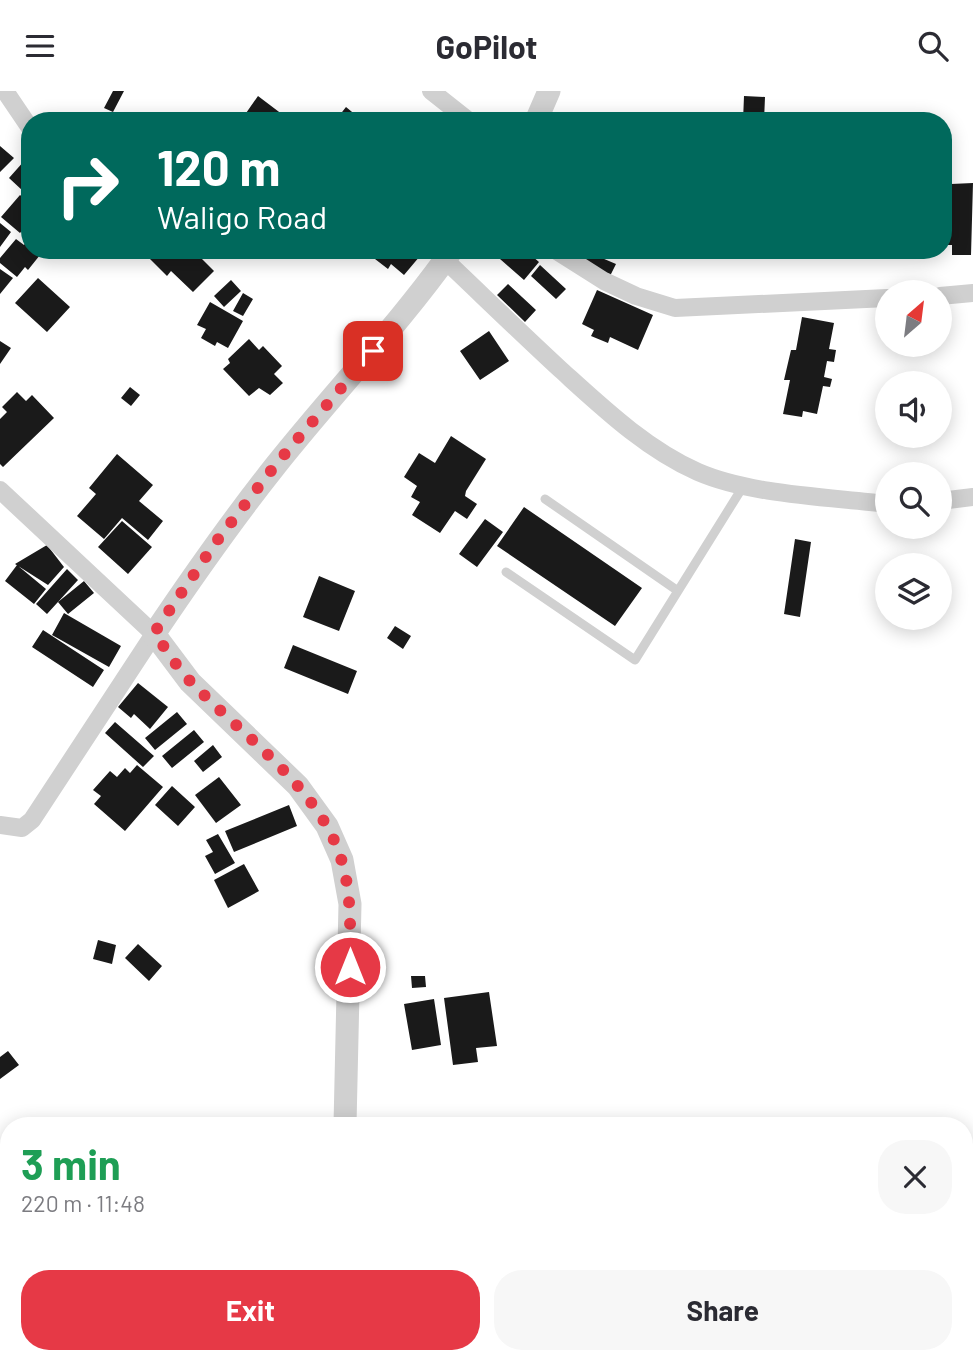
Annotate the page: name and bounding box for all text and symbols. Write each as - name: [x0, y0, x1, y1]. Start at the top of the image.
- icon: menu: [21, 27, 59, 65]
- text: GoPilot: [436, 27, 537, 65]
- icon: search: [914, 27, 952, 65]
- text: 120 m: [157, 137, 280, 196]
- icon: right: [42, 140, 133, 231]
- text: Waligo Road: [157, 197, 327, 235]
- north arrow: [875, 280, 952, 357]
- map controls: [875, 280, 952, 630]
- pin: [343, 321, 403, 381]
- icon: arrive: [354, 332, 392, 370]
- button: sound: [875, 371, 952, 448]
- button: search: [875, 462, 952, 539]
- button: layers: [875, 553, 952, 630]
- position arrow: [313, 930, 387, 1004]
- text: 3 min: [21, 1138, 121, 1188]
- button: close: [878, 1140, 952, 1214]
- text: 220 m · 11:48: [21, 1189, 145, 1217]
- button: Exit: [21, 1270, 480, 1350]
- button: Share: [494, 1270, 952, 1350]

